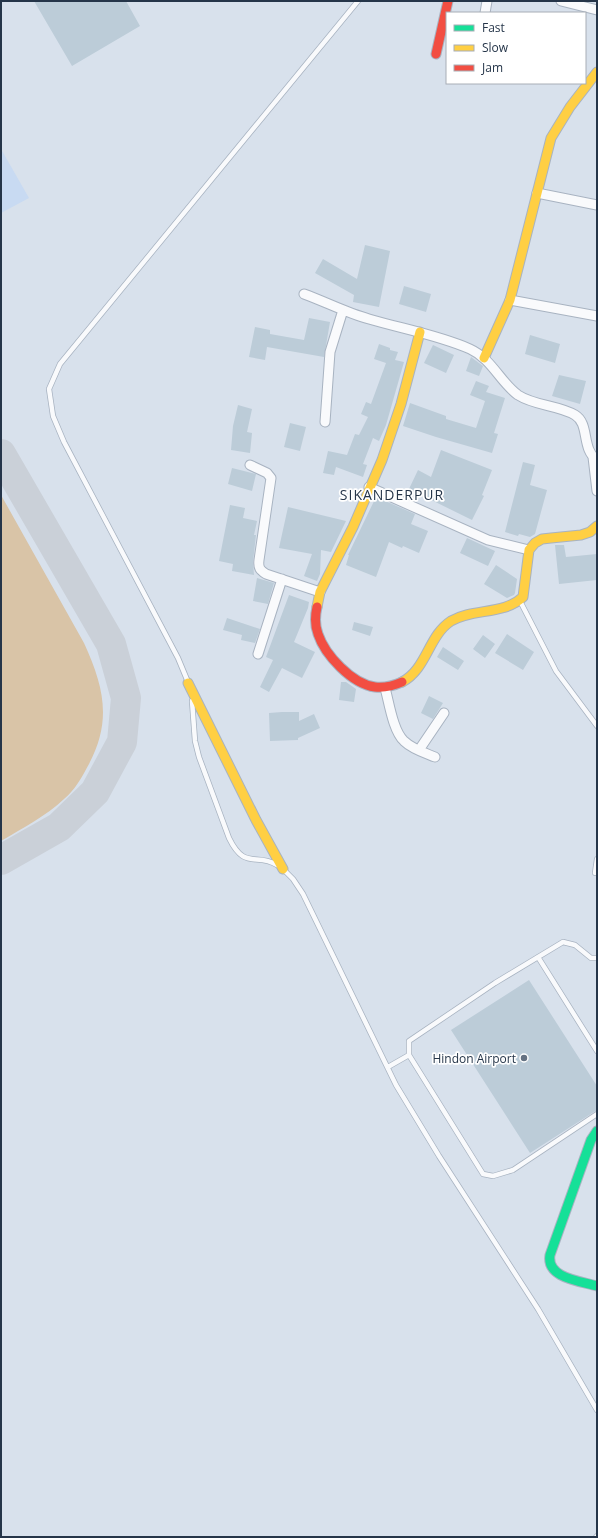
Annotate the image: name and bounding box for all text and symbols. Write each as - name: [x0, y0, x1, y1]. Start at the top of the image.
- legend: [446, 12, 586, 84]
- text: Fast: [482, 19, 505, 36]
- text: Slow: [482, 39, 509, 56]
- text: Jam: [481, 59, 503, 76]
- district label: SIKANDERPUR: [340, 485, 444, 504]
- place label: Hindon Airport: [432, 1050, 516, 1067]
- marker: Hindon Airport: [519, 1053, 529, 1063]

